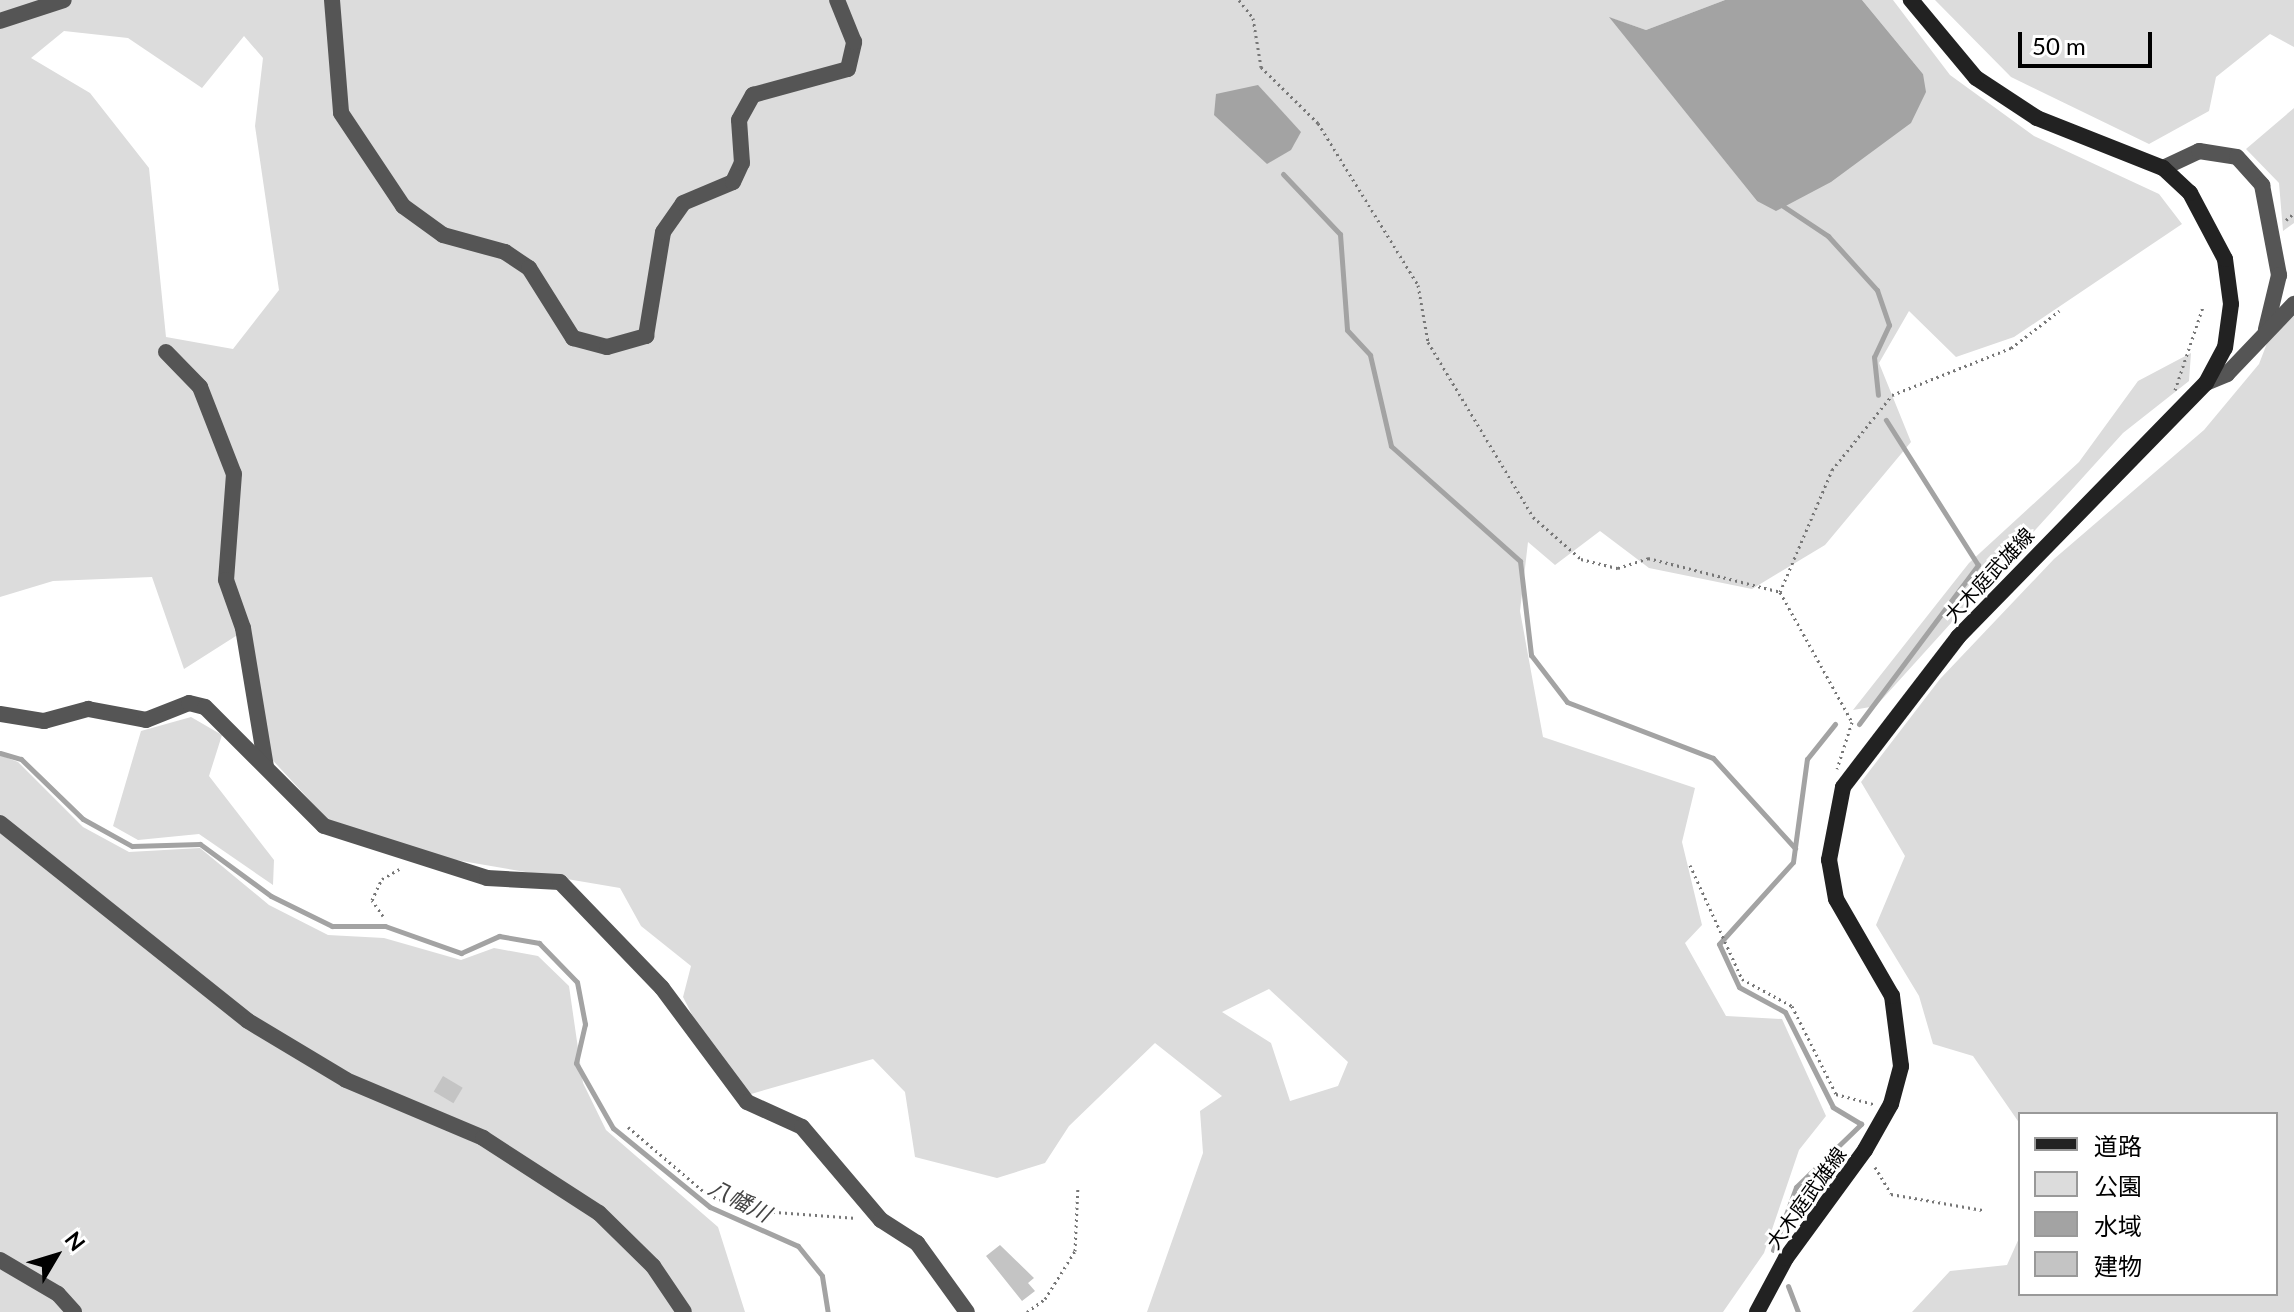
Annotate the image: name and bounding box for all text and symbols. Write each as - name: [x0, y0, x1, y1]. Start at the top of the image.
- scale bar: [2022, 16, 2156, 66]
- text: 50 m: [2032, 31, 2086, 60]
- street label: 大木庭武雄線: [1939, 523, 2039, 627]
- legend: [2018, 1112, 2278, 1296]
- text: 道路: [2094, 1131, 2142, 1160]
- street label: 大木庭武雄線: [1761, 1142, 1851, 1254]
- text: 公園: [2094, 1171, 2142, 1200]
- water label: 八幡川: [705, 1173, 775, 1227]
- text: 水域: [2094, 1211, 2142, 1240]
- north arrow: [16, 1216, 96, 1296]
- text: N: [59, 1226, 91, 1256]
- text: 建物: [2094, 1251, 2142, 1280]

